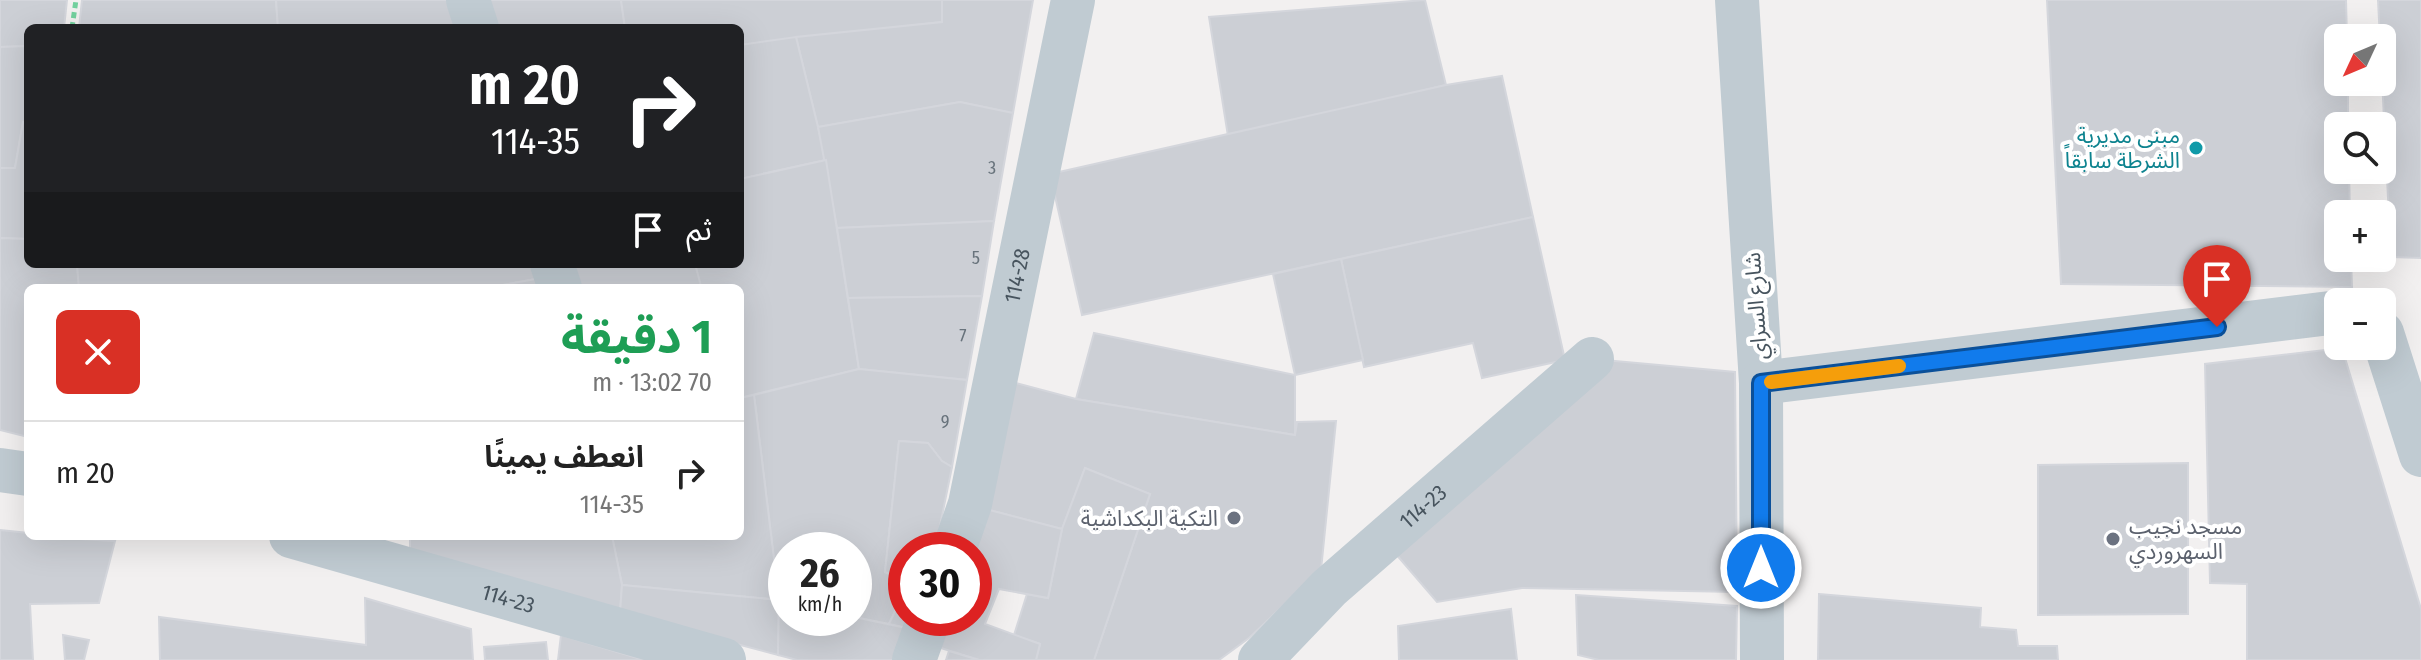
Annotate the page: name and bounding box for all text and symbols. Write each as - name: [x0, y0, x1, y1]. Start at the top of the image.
- north arrow: [2324, 24, 2396, 96]
- map controls: [2324, 24, 2396, 360]
- text: 20 m: [469, 52, 580, 119]
- icon: right: [608, 56, 712, 160]
- button: search: [2324, 112, 2396, 184]
- text: 114-35: [491, 120, 580, 164]
- place label: مبنى مديرية الشرطة سابقاً: [2064, 122, 2180, 174]
- marker: مبنى مديرية الشرطة سابقاً: [2187, 139, 2205, 157]
- house number: 3: [988, 157, 996, 179]
- button: +: [2324, 200, 2396, 272]
- icon: arrive: [626, 208, 670, 252]
- text: ثم: [686, 212, 712, 248]
- pin: [2183, 245, 2251, 327]
- street label: 114-28: [998, 246, 1035, 305]
- house number: 5: [972, 247, 980, 269]
- street label: شارع السراي: [1739, 251, 1776, 361]
- icon: arrive: [2195, 257, 2239, 301]
- button: −: [2324, 288, 2396, 360]
- text: 1 دقيقة: [561, 308, 712, 366]
- button: close: [56, 310, 140, 394]
- house number: 7: [959, 325, 967, 347]
- text: 70 m · 13:02: [592, 367, 712, 398]
- house number: 9: [941, 411, 949, 433]
- text: انعطف يمينًا: [484, 439, 644, 475]
- icon: right: [668, 451, 712, 495]
- text: 20 m: [56, 455, 115, 491]
- street label: 114-23: [1394, 479, 1452, 534]
- text: 114-35: [580, 489, 644, 520]
- place label: التكية البكداشية: [1081, 505, 1218, 532]
- marker: التكية البكداشية: [1225, 509, 1243, 527]
- place label: مسجد نجيب السهروردي: [2129, 513, 2242, 568]
- position arrow: [1719, 526, 1803, 610]
- marker: مسجد نجيب السهروردي: [2104, 530, 2122, 548]
- speed limit sign: 30: [888, 532, 992, 636]
- text: 26: [800, 550, 840, 598]
- street label: 114-23: [479, 578, 538, 619]
- text: km/h: [798, 592, 842, 616]

